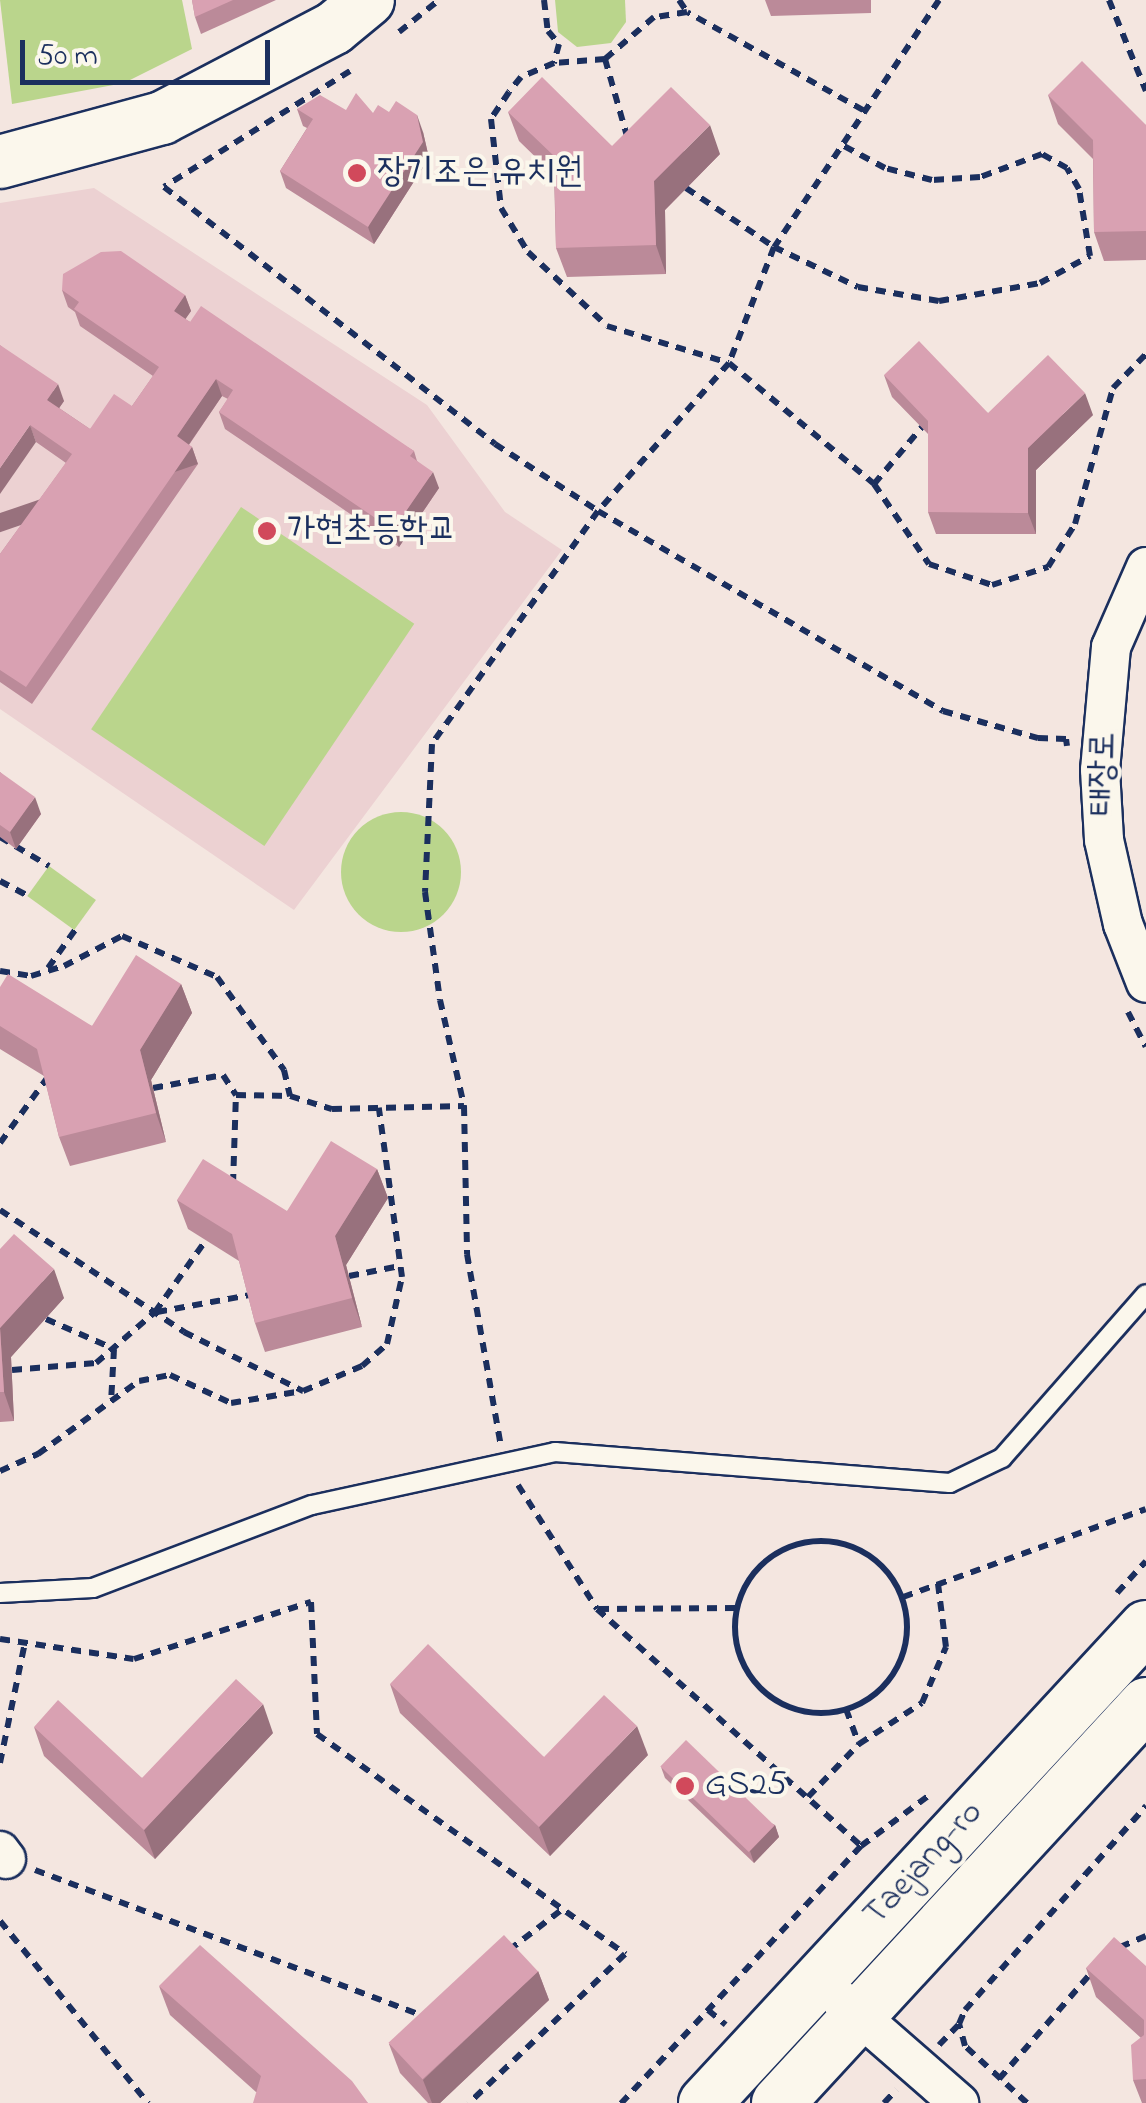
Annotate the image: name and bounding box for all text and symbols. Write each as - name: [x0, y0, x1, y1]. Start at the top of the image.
- scale bar: [25, 20, 275, 82]
- text: 50 m: [37, 35, 98, 79]
- place label: 장기조은 유치원: [377, 152, 583, 194]
- marker: 장기조은 유치원: [346, 162, 368, 184]
- place label: 가현초등학교: [287, 510, 456, 552]
- marker: 가현초등학교: [256, 520, 278, 542]
- street label: 태장로: [1082, 731, 1126, 817]
- place label: GS25: [705, 1765, 787, 1807]
- marker: GS25: [674, 1775, 696, 1797]
- street label: Taejang-ro: [856, 1793, 992, 1935]

